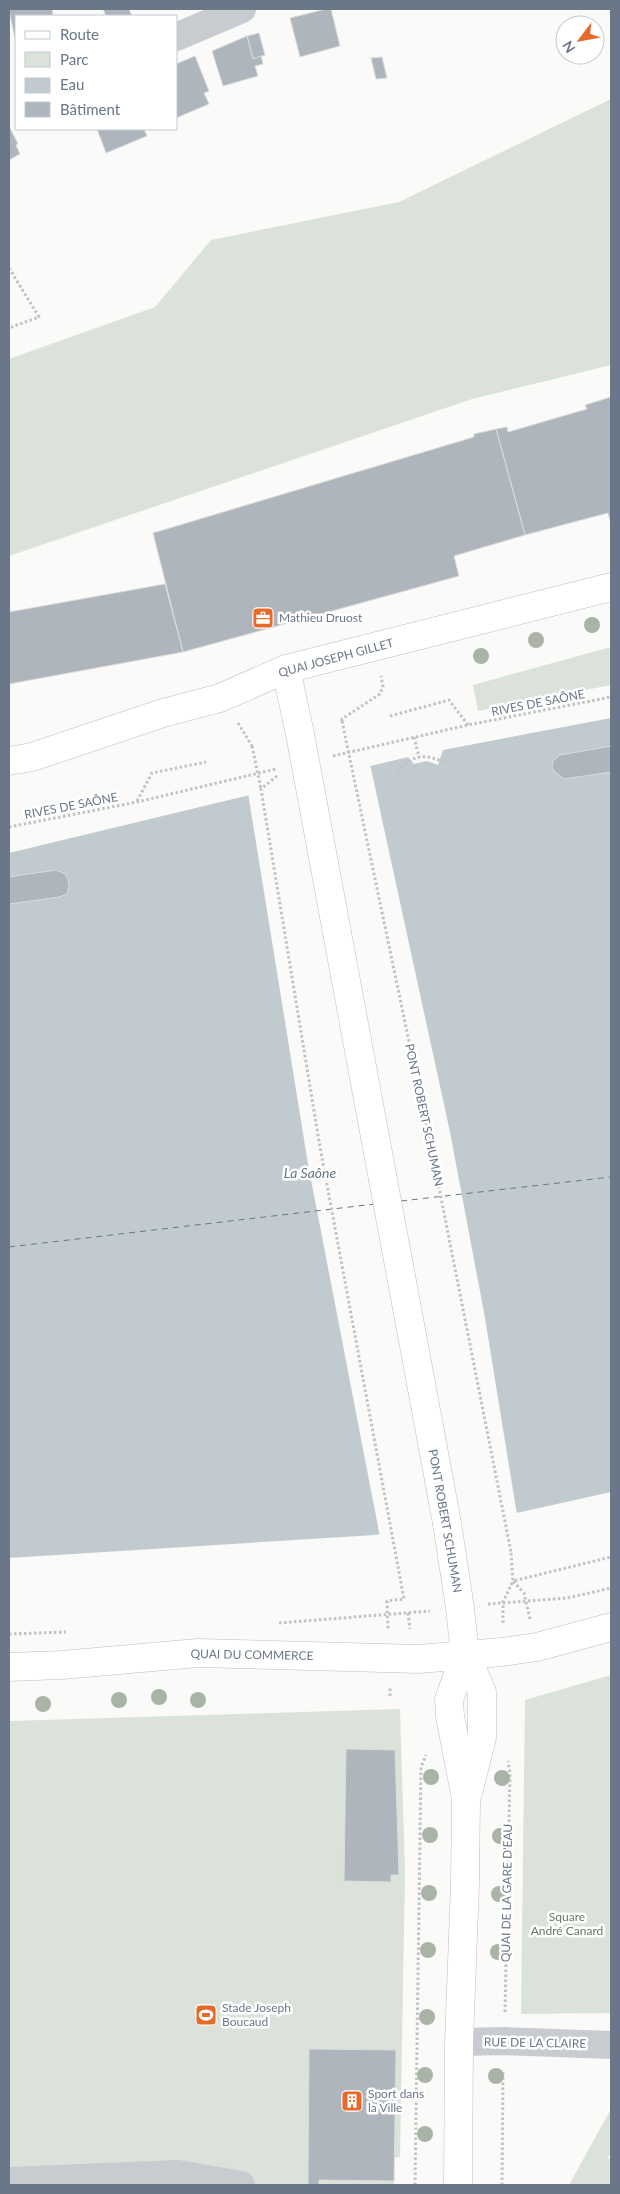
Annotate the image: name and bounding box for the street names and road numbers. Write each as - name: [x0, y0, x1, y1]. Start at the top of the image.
- street label: QUAI JOSEPH GILLET: [277, 635, 395, 680]
- street label: RIVES DE SAÔNE: [490, 686, 586, 719]
- street label: RIVES DE SAÔNE: [23, 789, 119, 822]
- street label: PONT ROBERT SCHUMAN: [402, 1042, 447, 1188]
- street label: PONT ROBERT SCHUMAN: [425, 1448, 466, 1594]
- street label: QUAI DU COMMERCE: [190, 1646, 314, 1663]
- street label: QUAI DE LA GARE D'EAU: [498, 1824, 515, 1962]
- street label: RUE DE LA CLAIRE: [484, 2034, 586, 2051]

